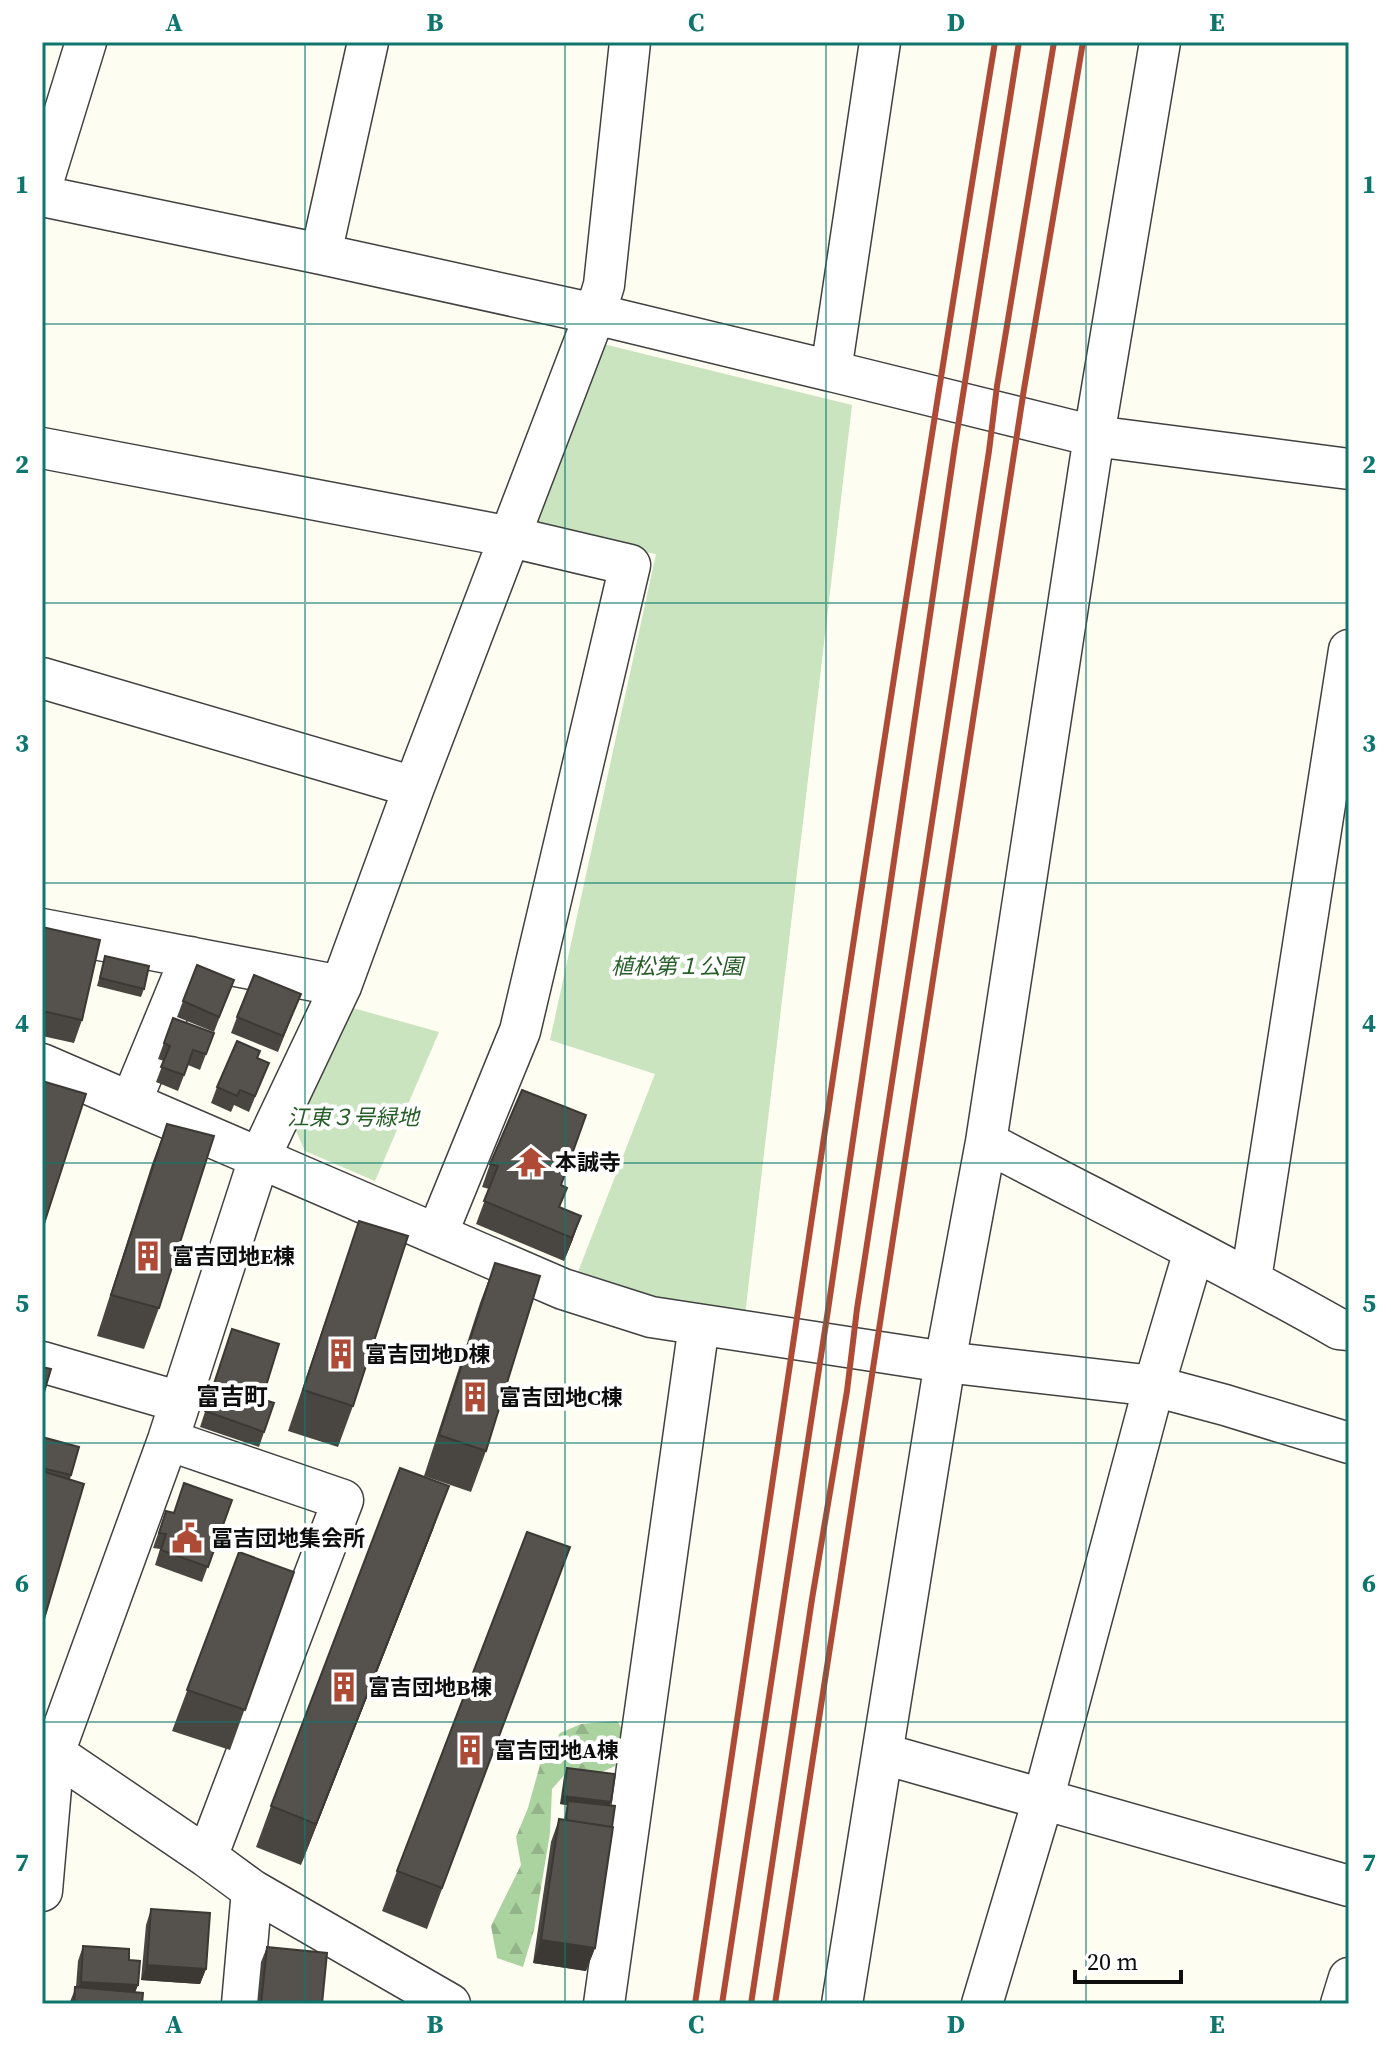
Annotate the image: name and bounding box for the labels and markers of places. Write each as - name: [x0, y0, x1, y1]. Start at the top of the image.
- temple icon: 本誠寺: [514, 1145, 548, 1179]
- place label: 本誠寺: [555, 1147, 621, 1177]
- building icon: 富吉団地E棟: [131, 1239, 165, 1273]
- place label: 富吉団地E棟: [172, 1241, 295, 1271]
- building icon: 富吉団地D棟: [324, 1337, 358, 1371]
- place label: 富吉団地D棟: [365, 1339, 491, 1369]
- building icon: 富吉団地C棟: [458, 1380, 492, 1414]
- place label: 富吉団地C棟: [499, 1382, 623, 1412]
- public building icon: 冨吉団地集会所: [170, 1521, 204, 1555]
- place label: 冨吉団地集会所: [211, 1523, 365, 1553]
- building icon: 富吉団地B棟: [327, 1670, 361, 1704]
- place label: 富吉団地B棟: [368, 1672, 492, 1702]
- building icon: 富吉団地A棟: [453, 1733, 487, 1767]
- place label: 富吉団地A棟: [494, 1735, 619, 1765]

